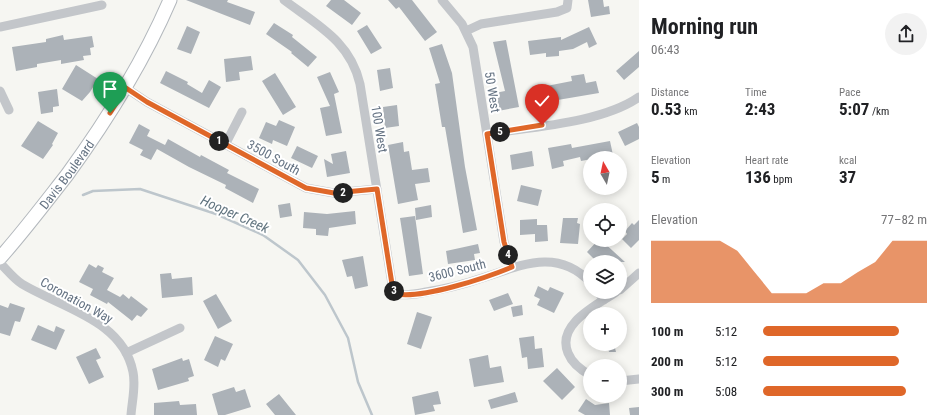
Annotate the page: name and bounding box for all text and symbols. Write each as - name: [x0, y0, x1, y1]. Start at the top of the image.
- button: share: [885, 13, 927, 55]
- text: Morning run: [651, 14, 758, 39]
- text: 06:43: [651, 42, 680, 57]
- street label: 50 West: [482, 70, 503, 114]
- pin: [93, 72, 127, 113]
- icon: arrive: [99, 78, 121, 100]
- pin: [525, 84, 559, 125]
- text: Distance: [651, 86, 689, 99]
- text: Time: [745, 86, 767, 99]
- text: Pace: [839, 86, 861, 99]
- icon: check: [531, 90, 553, 112]
- text: 0.53: [651, 99, 682, 119]
- text: 2:43: [745, 99, 775, 119]
- text: 5:07: [839, 99, 869, 119]
- street label: 100 West: [368, 104, 391, 154]
- text: km: [682, 105, 697, 118]
- text: /km: [869, 105, 889, 118]
- pin: 5: [490, 122, 510, 142]
- text: 5: [497, 125, 503, 138]
- pin: 1: [209, 131, 229, 151]
- text: 1: [216, 134, 222, 147]
- street label: Davis Boulevard: [36, 137, 97, 212]
- street label: 3500 South: [245, 137, 303, 178]
- north arrow: [583, 151, 627, 195]
- map controls: [583, 151, 627, 403]
- text: Elevation: [651, 154, 691, 167]
- text: Heart rate: [745, 154, 788, 167]
- text: kcal: [839, 154, 857, 167]
- text: 5: [651, 167, 660, 187]
- text: 136: [745, 167, 771, 187]
- text: 37: [839, 167, 856, 187]
- text: m: [660, 173, 670, 186]
- text: bpm: [771, 173, 792, 186]
- pin: 2: [333, 183, 353, 203]
- text: 2: [340, 186, 346, 199]
- water label: Hooper Creek: [198, 192, 272, 237]
- button: locate: [583, 203, 627, 247]
- text: Elevation: [651, 212, 698, 227]
- text: 77–82 m: [881, 212, 927, 227]
- pin: 4: [498, 245, 518, 265]
- text: 4: [505, 248, 511, 261]
- button: layers: [583, 255, 627, 299]
- street label: 3600 South: [427, 256, 487, 285]
- street label: Coronation Way: [38, 274, 116, 327]
- pin: 3: [384, 281, 404, 301]
- text: 3: [391, 284, 397, 297]
- button: +: [583, 307, 627, 351]
- text: 100 m: [651, 324, 683, 339]
- text: 5:12: [715, 324, 737, 339]
- text: 200 m: [651, 354, 683, 369]
- text: 5:12: [715, 354, 737, 369]
- button: −: [583, 359, 627, 403]
- text: 300 m: [651, 384, 683, 399]
- text: 5:08: [715, 384, 737, 399]

